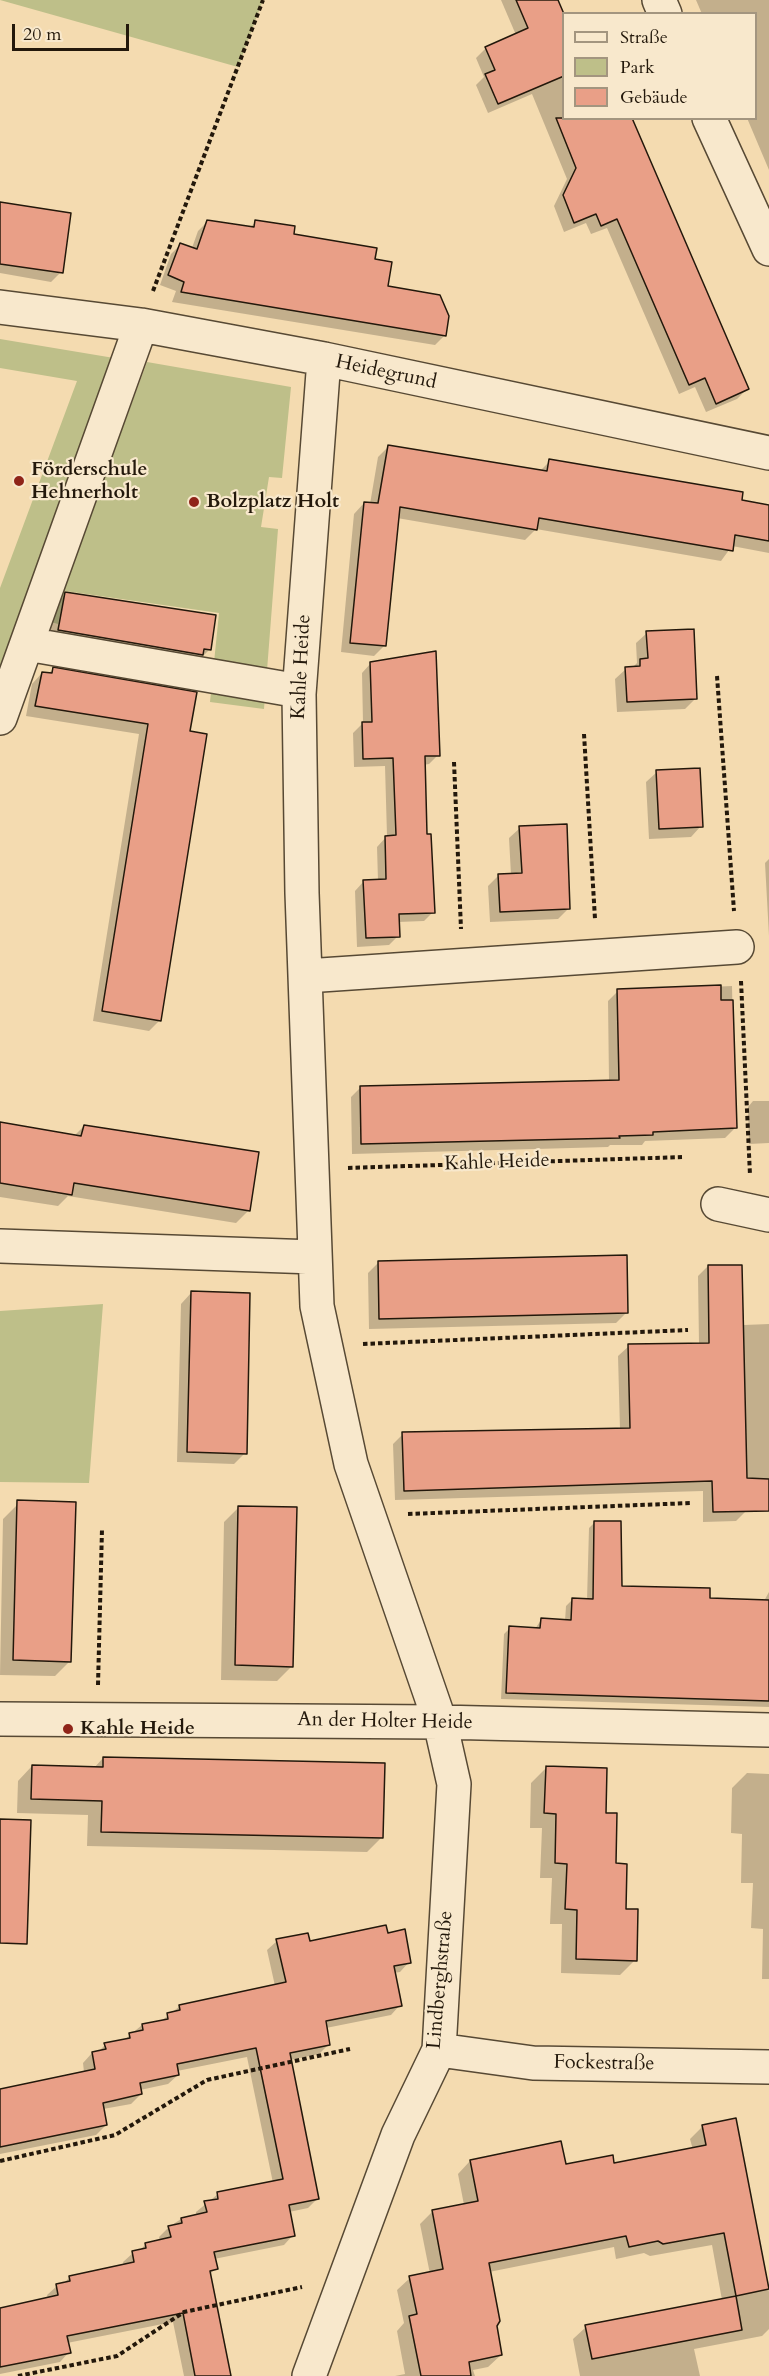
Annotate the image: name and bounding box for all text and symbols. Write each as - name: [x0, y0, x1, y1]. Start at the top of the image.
- scale bar: [15, 12, 132, 50]
- legend: [562, 12, 757, 120]
- text: 20 m: [23, 22, 62, 47]
- text: Straße: [620, 25, 668, 50]
- text: Park: [620, 55, 655, 80]
- text: Gebäude: [620, 85, 688, 110]
- street label: Heidegrund: [333, 351, 439, 395]
- place label: Förderschule Hehnerholt: [31, 458, 147, 505]
- marker: Förderschule Hehnerholt: [12, 474, 26, 488]
- place label: Bolzplatz Holt: [206, 490, 339, 514]
- marker: Bolzplatz Holt: [187, 495, 201, 509]
- street label: Kahle Heide: [287, 614, 317, 720]
- street label: Kahle Heide: [444, 1149, 550, 1177]
- street label: An der Holter Heide: [297, 1708, 473, 1736]
- place label: Kahle Heide: [80, 1717, 195, 1741]
- marker: Kahle Heide: [61, 1722, 75, 1736]
- street label: Lindberghstraße: [423, 1910, 459, 2050]
- street label: Fockestraße: [553, 2051, 655, 2077]

